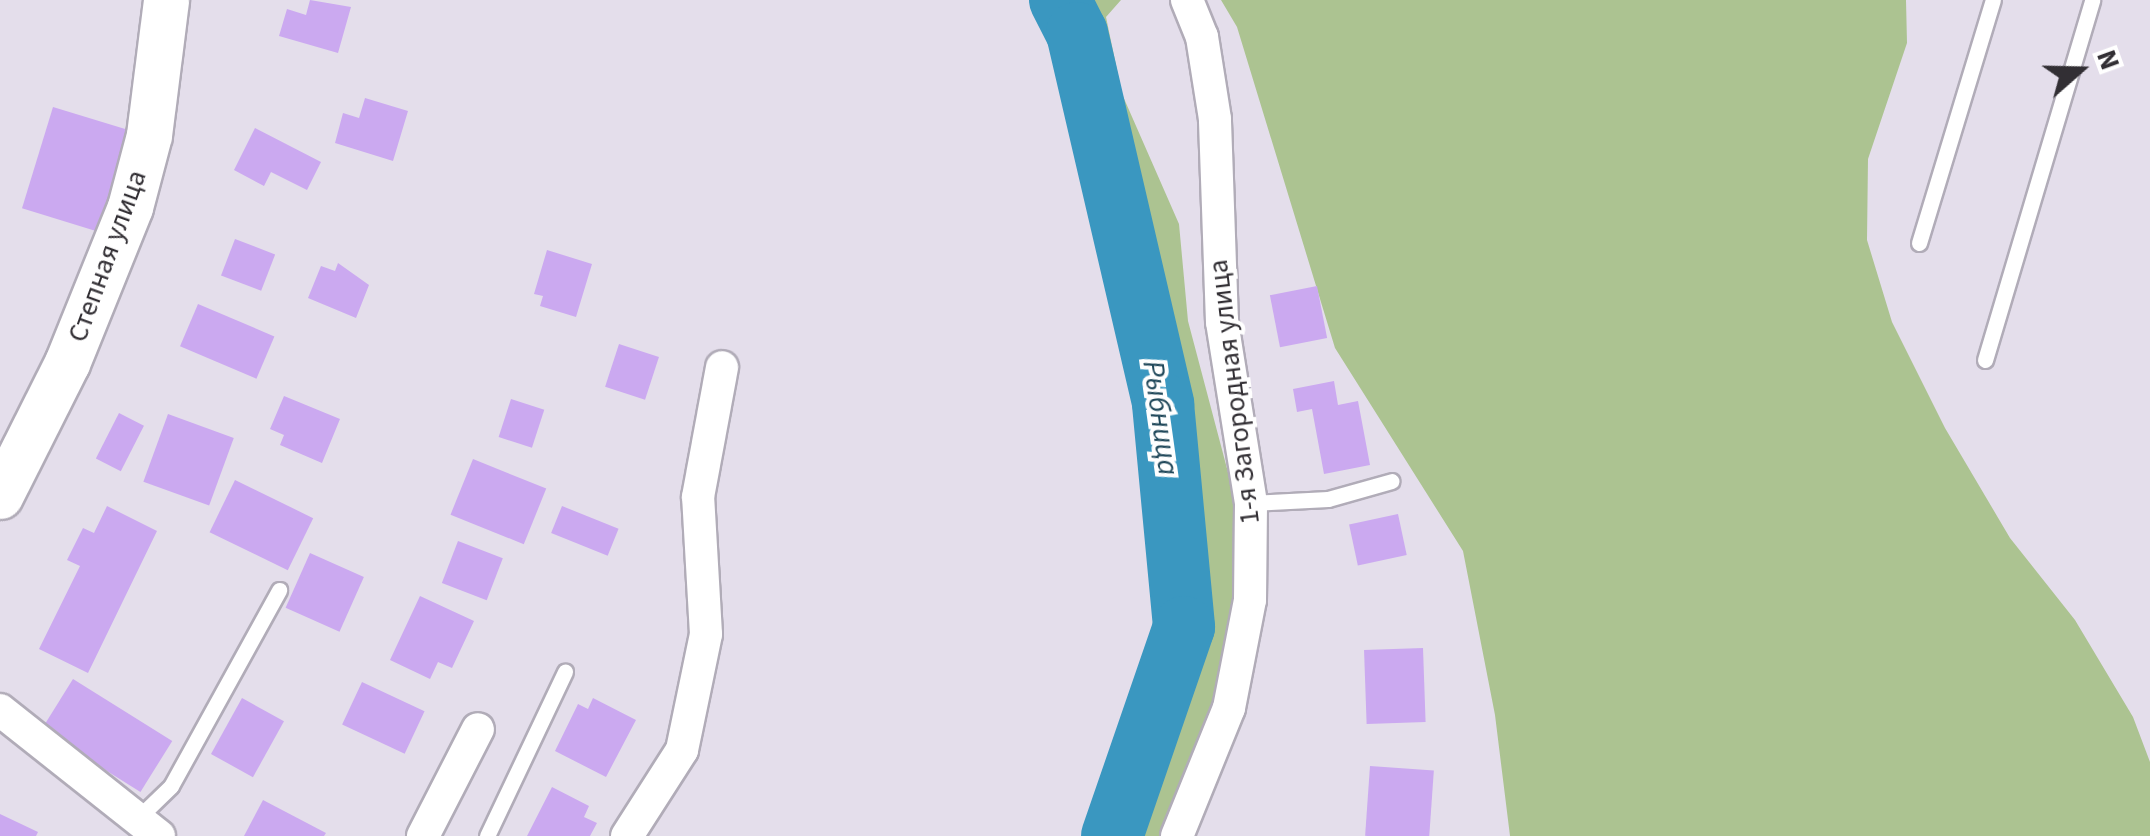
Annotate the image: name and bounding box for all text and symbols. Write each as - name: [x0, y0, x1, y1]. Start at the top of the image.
- north arrow: [2030, 20, 2130, 120]
- text: N: [2086, 44, 2130, 75]
- street label: Степная улица: [60, 166, 154, 346]
- street label: 1-я Загородная улица: [1201, 258, 1267, 526]
- water label: Рыбница: [1134, 358, 1186, 478]

